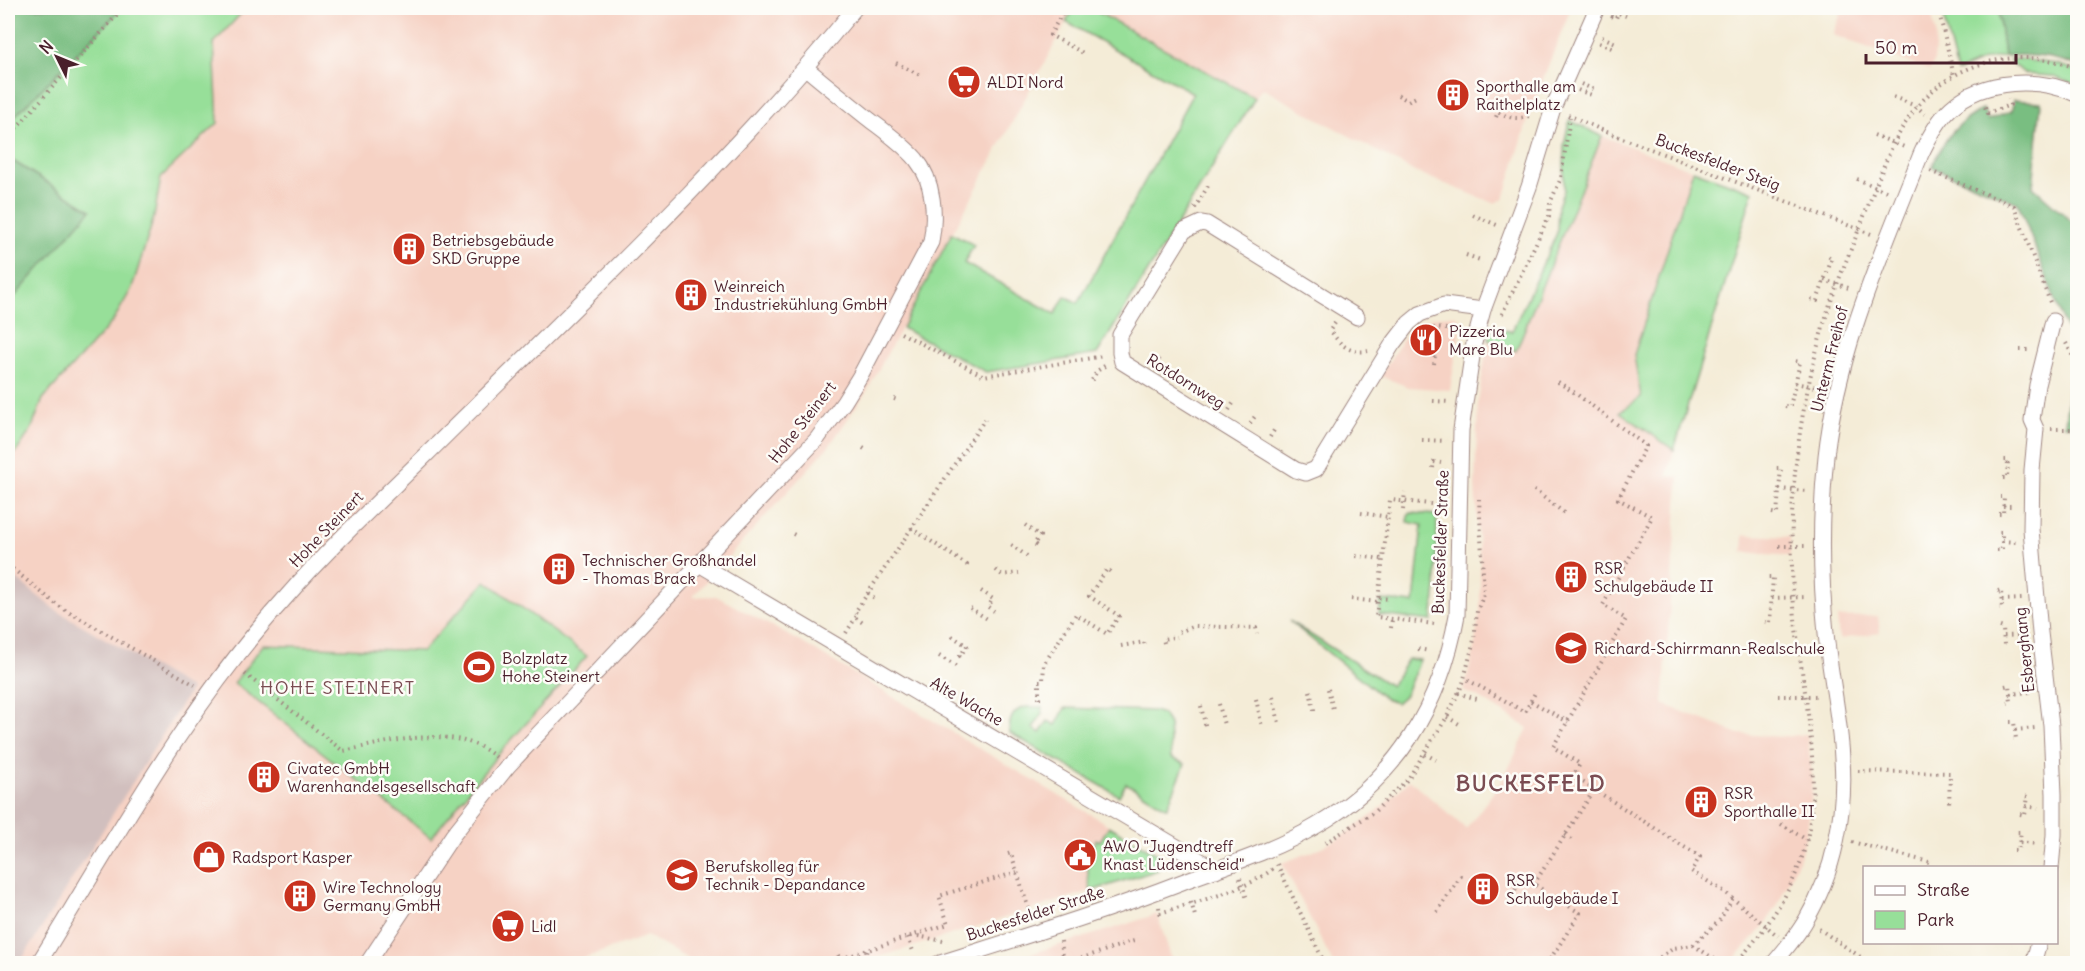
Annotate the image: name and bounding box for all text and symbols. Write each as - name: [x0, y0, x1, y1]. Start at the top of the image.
- north arrow: [27, 27, 87, 87]
- scale bar: [1866, 27, 2016, 65]
- text: N: [35, 36, 57, 58]
- text: 50 m: [1875, 36, 1917, 59]
- supermarket icon: ALDI Nord: [946, 64, 982, 100]
- place label: ALDI Nord: [987, 72, 1063, 92]
- place label: Sporthalle am Raithelplatz: [1476, 76, 1576, 114]
- building icon: Sporthalle am Raithelplatz: [1435, 77, 1471, 113]
- street label: Buckesfelder Steig: [1653, 129, 1783, 195]
- place label: Betriebsgebäude SKD Gruppe: [432, 230, 554, 268]
- building icon: Betriebsgebäude SKD Gruppe: [391, 231, 427, 267]
- place label: Weinreich Industriekühlung GmbH: [714, 276, 888, 314]
- building icon: Weinreich Industriekühlung GmbH: [673, 277, 709, 313]
- street label: Unterm Freihof: [1806, 303, 1852, 414]
- place label: Pizzeria Mare Blu: [1449, 321, 1513, 359]
- restaurant icon: Pizzeria Mare Blu: [1408, 322, 1444, 358]
- street label: Rotdornweg: [1143, 349, 1229, 413]
- street label: Hohe Steinert: [764, 377, 840, 467]
- street label: Buckesfelder Straße: [1427, 470, 1453, 614]
- street label: Hohe Steinert: [285, 486, 368, 571]
- place label: Technischer Großhandel - Thomas Brack: [582, 550, 756, 588]
- building icon: Technischer Großhandel - Thomas Brack: [541, 551, 577, 587]
- place label: RSR Schulgebäude II: [1594, 558, 1714, 596]
- building icon: RSR Schulgebäude II: [1553, 559, 1589, 595]
- street label: Esberghang: [2010, 606, 2038, 694]
- school or university icon: Richard-Schirrmann-Realschule: [1553, 630, 1589, 666]
- place label: Richard-Schirrmann-Realschule: [1594, 638, 1825, 658]
- place label: Bolzplatz Hohe Steinert: [502, 648, 601, 686]
- sports icon: Bolzplatz Hohe Steinert: [461, 649, 497, 685]
- street label: Alte Wache: [927, 672, 1007, 730]
- district label: HOHE STEINERT: [260, 676, 416, 699]
- place label: Civatec GmbH Warenhandelsgesellschaft: [287, 758, 476, 796]
- building icon: Civatec GmbH Warenhandelsgesellschaft: [246, 759, 282, 795]
- district label: BUCKESFELD: [1456, 769, 1606, 797]
- place label: RSR Sporthalle II: [1724, 783, 1815, 821]
- building icon: RSR Sporthalle II: [1683, 784, 1719, 820]
- place label: AWO "Jugendtreff Knast Lüdenscheid": [1103, 836, 1245, 874]
- public building icon: AWO "Jugendtreff Knast Lüdenscheid": [1062, 837, 1098, 873]
- shop icon: Radsport Kasper: [191, 839, 227, 875]
- place label: Radsport Kasper: [232, 847, 353, 867]
- place label: Berufskolleg für Technik - Depandance: [705, 856, 866, 894]
- school or university icon: Berufskolleg für Technik - Depandance: [664, 857, 700, 893]
- legend: [1863, 866, 2058, 944]
- place label: RSR Schulgebäude I: [1506, 870, 1619, 908]
- building icon: RSR Schulgebäude I: [1465, 871, 1501, 907]
- place label: Wire Technology Germany GmbH: [323, 877, 442, 915]
- building icon: Wire Technology Germany GmbH: [282, 878, 318, 914]
- text: Straße: [1917, 878, 1970, 901]
- street label: Buckesfelder Straße: [963, 881, 1107, 945]
- supermarket icon: Lidl: [490, 908, 526, 944]
- text: Park: [1917, 908, 1954, 931]
- place label: Lidl: [531, 916, 556, 936]

